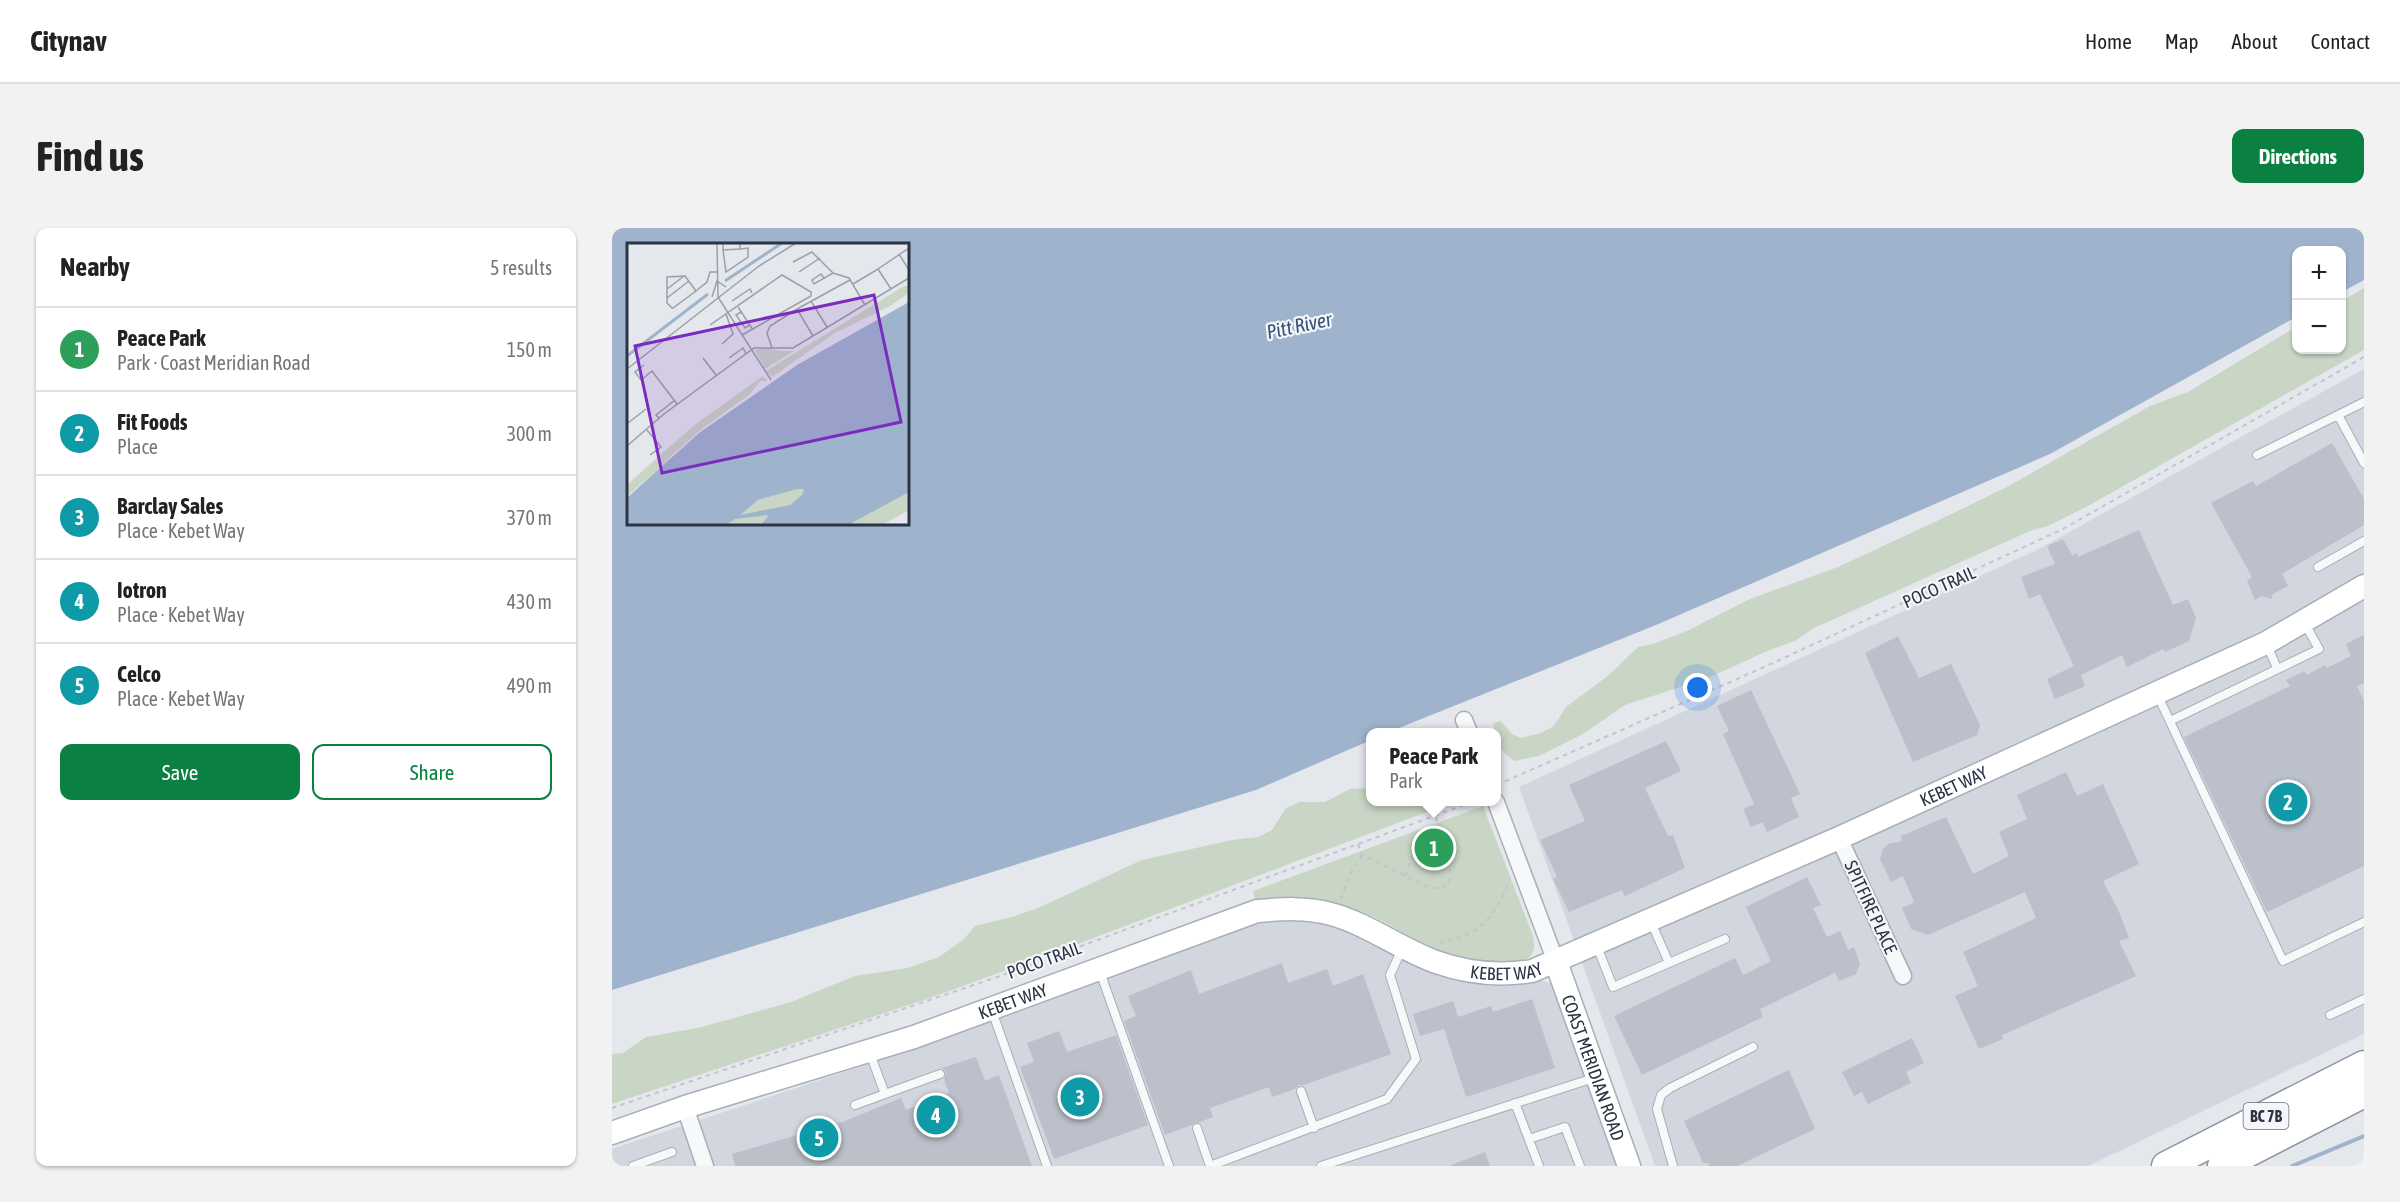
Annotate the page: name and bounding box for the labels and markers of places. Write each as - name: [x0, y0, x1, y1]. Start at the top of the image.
- pin: 2: [2268, 780, 2308, 824]
- pin: 1: [1414, 826, 1454, 870]
- pin: 3: [1060, 1074, 1100, 1120]
- pin: 4: [916, 1092, 956, 1138]
- pin: 5: [800, 1116, 838, 1160]

